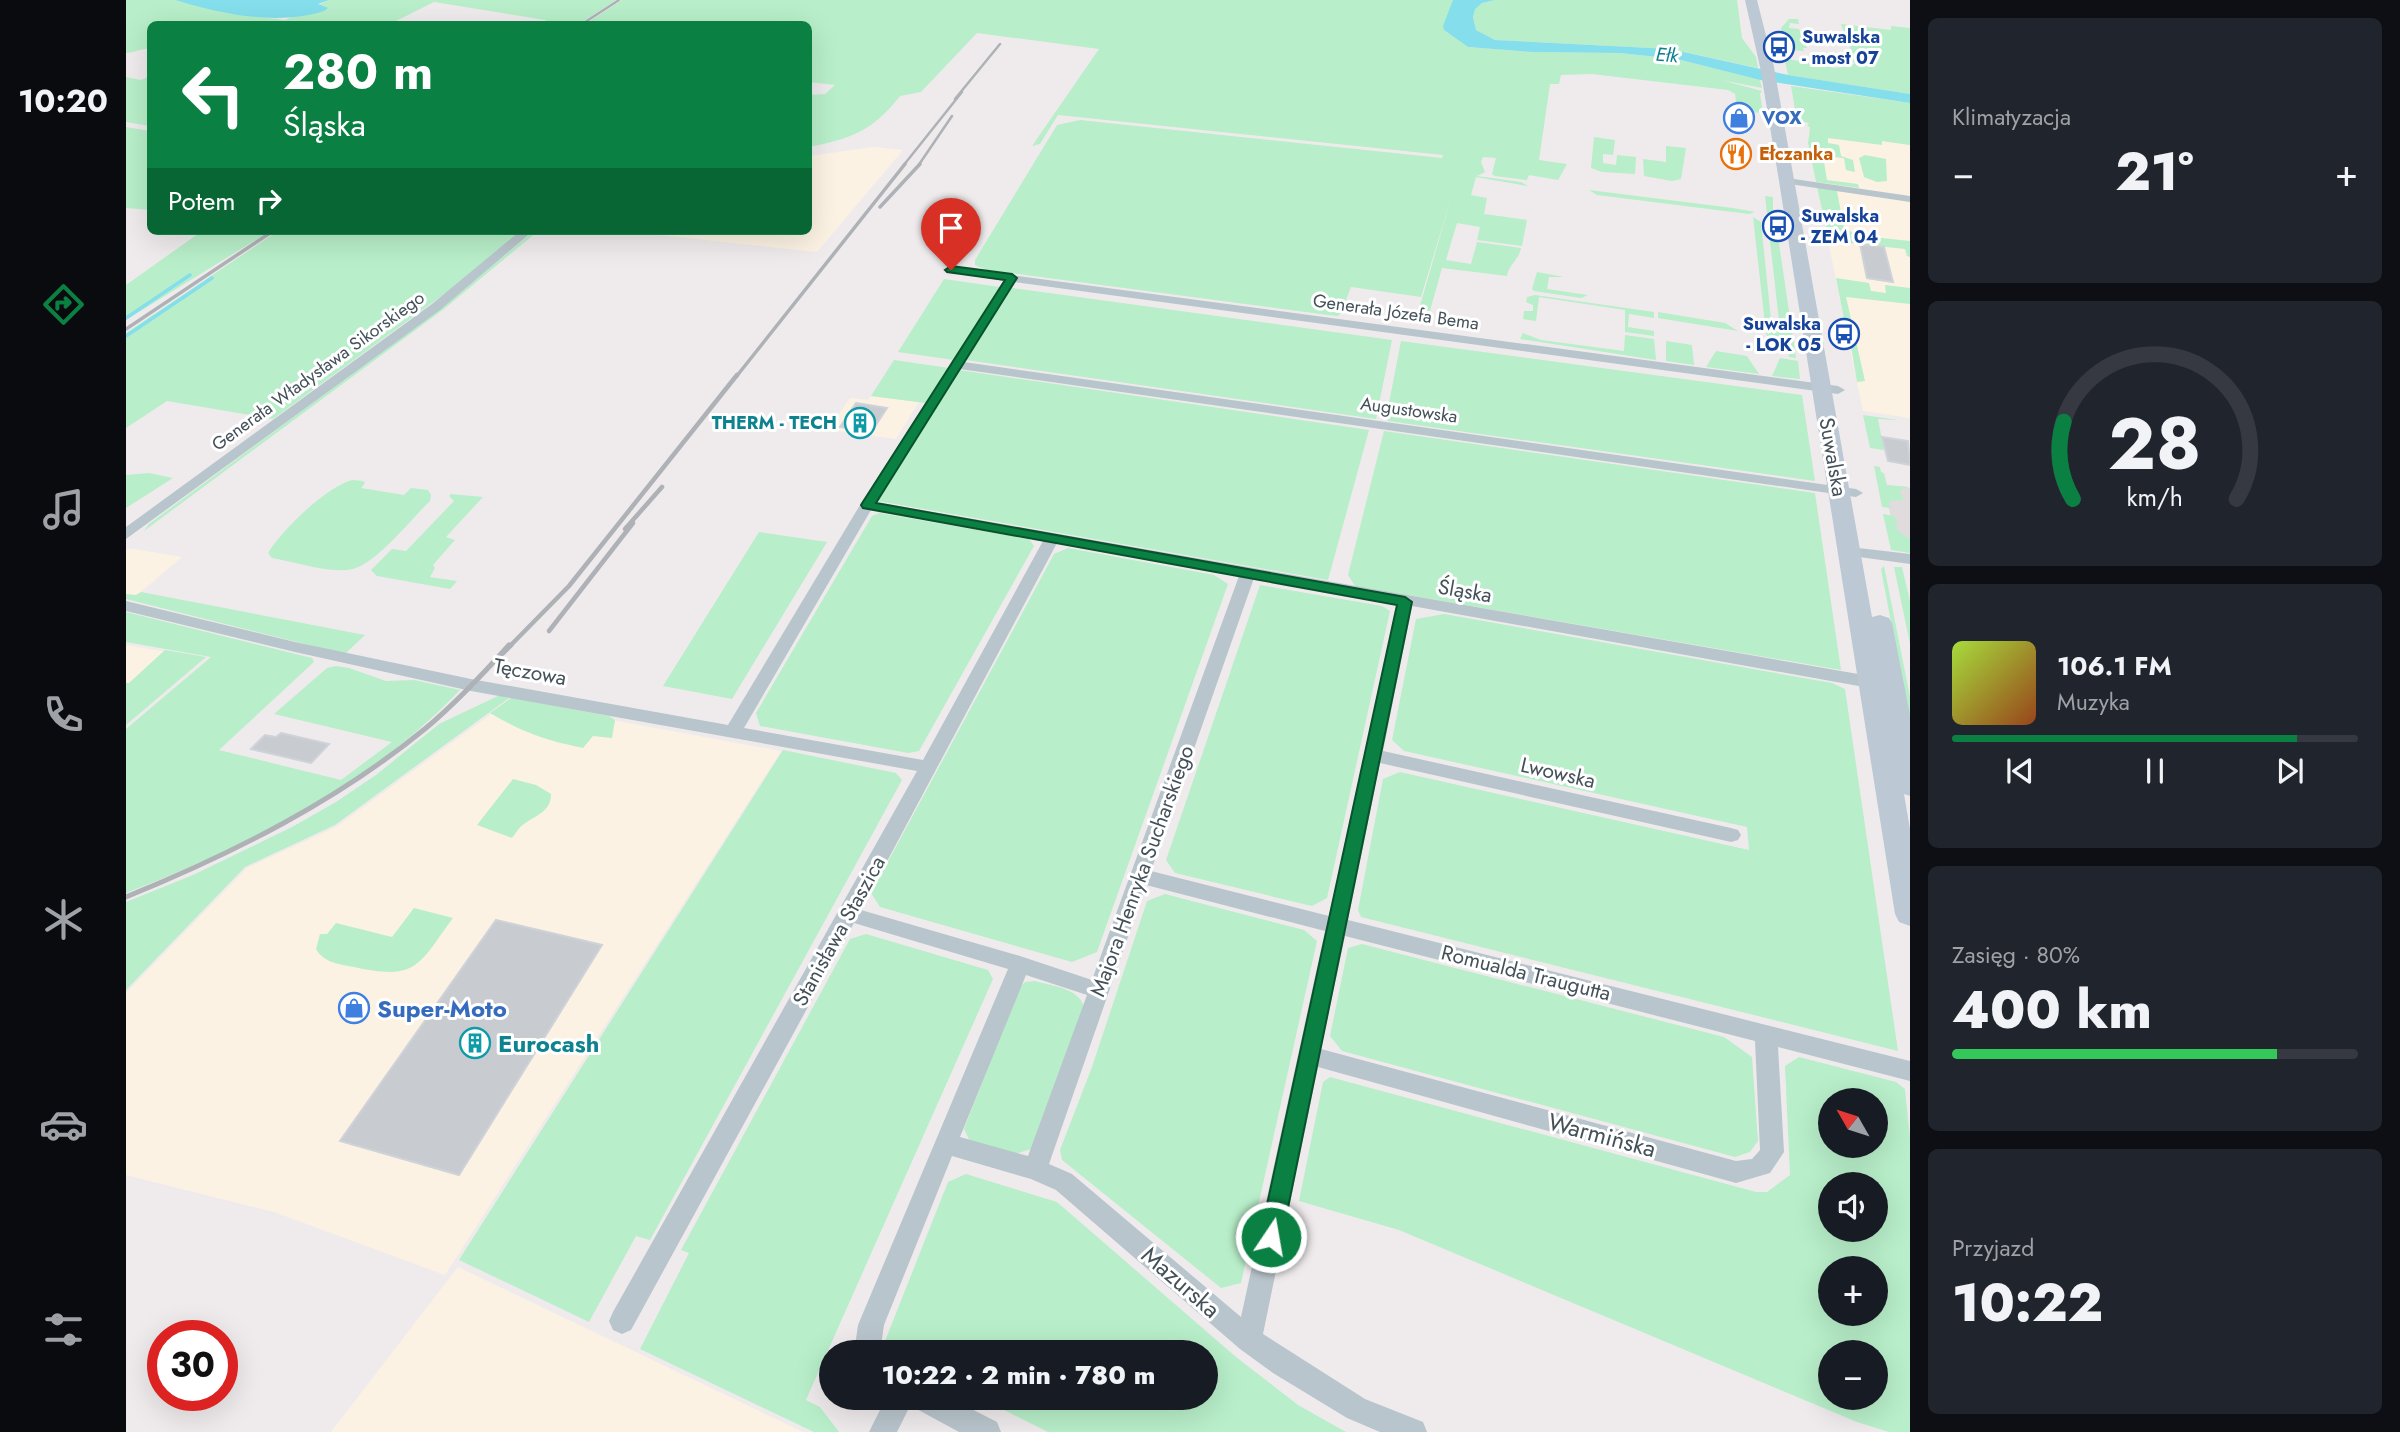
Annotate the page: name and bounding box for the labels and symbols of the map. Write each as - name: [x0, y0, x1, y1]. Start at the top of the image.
- place label: Suwalska - most 07: [1802, 24, 1880, 71]
- bus stop icon: Suwalska - most 07: [1762, 30, 1796, 64]
- water label: Ełk: [1655, 41, 1680, 70]
- shop icon: VOX: [1722, 101, 1756, 135]
- place label: VOX: [1761, 105, 1802, 131]
- restaurant icon: Ełczanka: [1719, 137, 1753, 171]
- place label: Ełczanka: [1759, 141, 1833, 167]
- pin: [921, 198, 981, 270]
- place label: Suwalska - ZEM 04: [1801, 203, 1879, 250]
- bus stop icon: Suwalska - ZEM 04: [1761, 209, 1795, 243]
- street label: Generała Władysława Sikorskiego: [206, 285, 430, 457]
- street label: Generała Józefa Bema: [1311, 287, 1481, 337]
- place label: Suwalska - LOK 05: [1743, 311, 1821, 358]
- bus stop icon: Suwalska - LOK 05: [1827, 317, 1861, 351]
- street label: Augustowska: [1359, 390, 1459, 430]
- building icon: THERM - TECH: [843, 406, 877, 440]
- place label: THERM - TECH: [712, 410, 837, 436]
- street label: Suwalska: [1811, 415, 1855, 499]
- street label: Śląska: [1436, 572, 1494, 610]
- street label: Tęczowa: [491, 651, 569, 693]
- street label: Majora Henryka Sucharskiego: [1083, 741, 1201, 1001]
- street label: Lwowska: [1518, 750, 1598, 796]
- street label: Stanisława Staszica: [785, 850, 893, 1012]
- street label: Romualda Traugutta: [1438, 937, 1614, 1009]
- shop icon: Super-Moto: [337, 991, 371, 1025]
- place label: Super-Moto: [377, 991, 507, 1026]
- building icon: Eurocash: [458, 1026, 492, 1060]
- place label: Eurocash: [498, 1026, 599, 1061]
- north arrow: [1818, 1088, 1888, 1158]
- street label: Warmińska: [1544, 1104, 1660, 1166]
- position arrow: [1234, 1200, 1308, 1274]
- street label: Mazurska: [1134, 1238, 1228, 1326]
- speed limit sign: 30: [147, 1320, 238, 1411]

